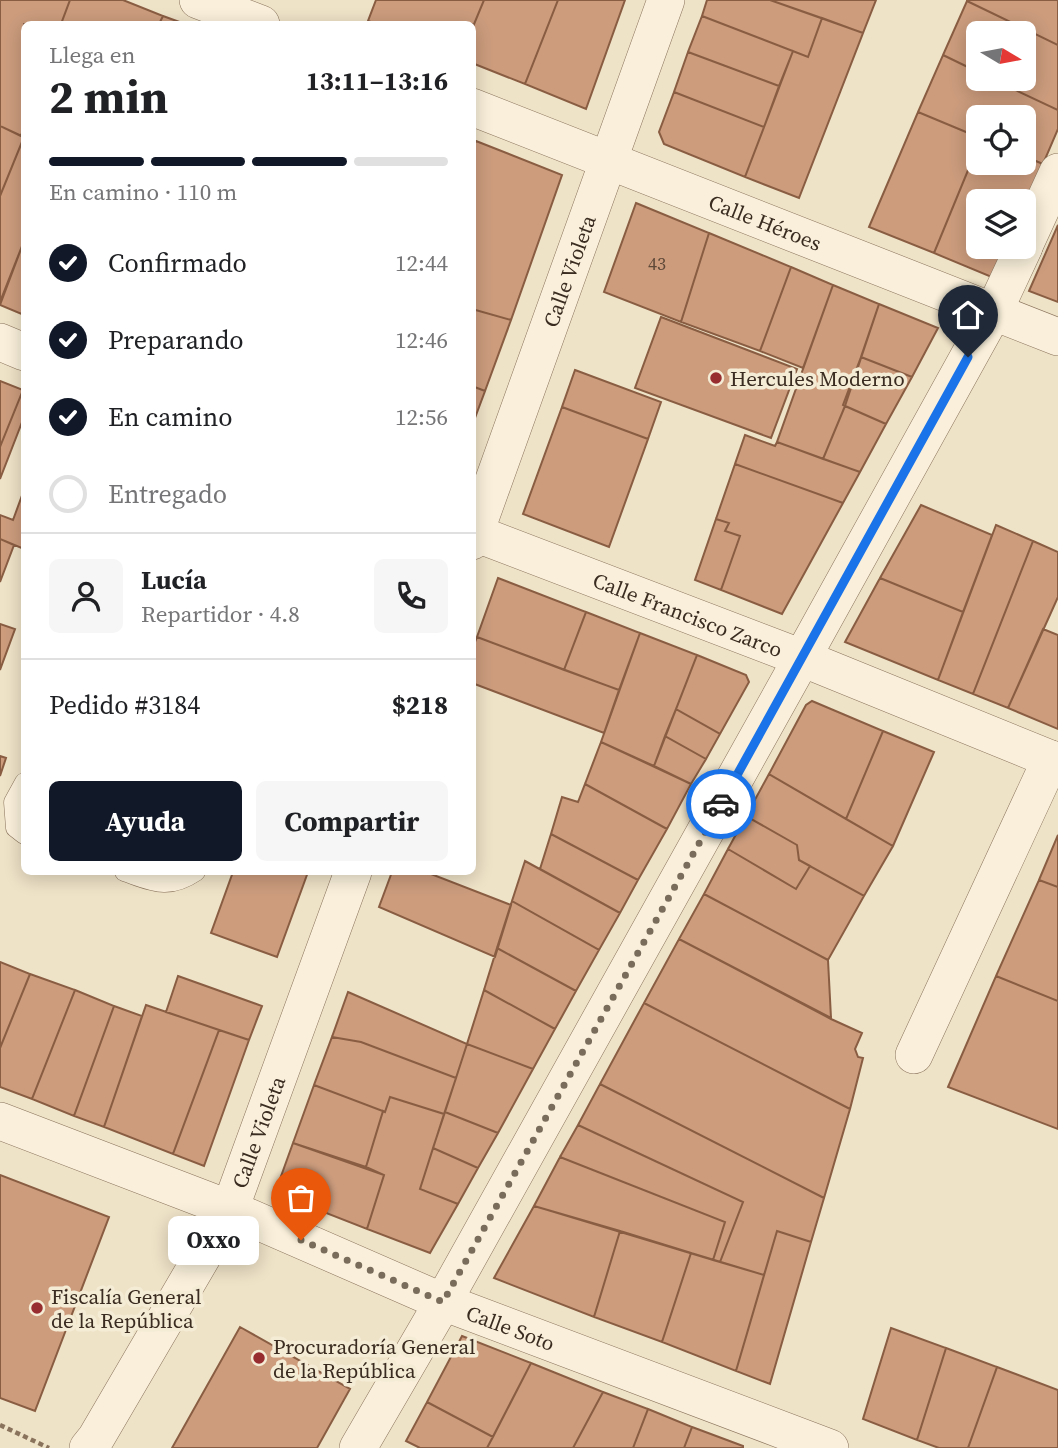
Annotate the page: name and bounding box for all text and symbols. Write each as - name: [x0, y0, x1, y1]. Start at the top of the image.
- north arrow: [966, 21, 1036, 91]
- map controls: [966, 21, 1036, 259]
- text: Llega en: [49, 39, 135, 71]
- text: 13:11–13:16: [306, 63, 448, 99]
- text: 2 min: [49, 65, 168, 128]
- button: locate: [966, 105, 1036, 175]
- text: En camino · 110 m: [49, 176, 237, 208]
- street label: Calle Héroes: [705, 187, 826, 257]
- button: layers: [966, 189, 1036, 259]
- street label: Calle Violeta: [535, 211, 602, 331]
- icon: check: [49, 244, 87, 282]
- text: Confirmado: [108, 245, 247, 281]
- text: 12:44: [395, 247, 448, 279]
- house number: 43: [648, 251, 666, 276]
- pin: [938, 285, 998, 357]
- icon: home: [949, 296, 987, 334]
- icon: check: [49, 321, 87, 359]
- text: Preparando: [108, 322, 244, 358]
- text: 12:46: [395, 324, 448, 356]
- place label: Hercules Moderno: [730, 364, 905, 393]
- marker: Hercules Moderno: [708, 370, 724, 386]
- icon: check: [49, 398, 87, 436]
- text: En camino: [108, 399, 233, 435]
- text: 12:56: [395, 401, 448, 433]
- text: Entregado: [108, 476, 227, 512]
- button: person: [49, 559, 123, 633]
- button: phone: [374, 559, 448, 633]
- text: Lucía: [141, 562, 207, 598]
- street label: Calle Francisco Zarco: [589, 565, 787, 664]
- text: Repartidor · 4.8: [141, 598, 300, 630]
- text: Pedido #3184: [49, 687, 200, 723]
- text: $218: [392, 687, 448, 723]
- courier: [686, 769, 756, 839]
- button: Ayuda: [49, 781, 242, 861]
- button: Compartir: [256, 781, 448, 861]
- icon: car: [702, 785, 740, 823]
- street label: Calle Violeta: [224, 1072, 292, 1192]
- pin: [271, 1168, 331, 1240]
- icon: bag: [282, 1179, 320, 1217]
- callout: Oxxo: [168, 1216, 259, 1264]
- text: Oxxo: [186, 1224, 241, 1256]
- place label: Fiscalía General de la República: [51, 1282, 201, 1335]
- street label: Calle Soto: [462, 1298, 559, 1357]
- marker: Fiscalía General de la República: [29, 1300, 45, 1316]
- place label: Procuradoría General de la República: [273, 1332, 475, 1385]
- marker: Procuradoría General de la República: [251, 1350, 267, 1366]

